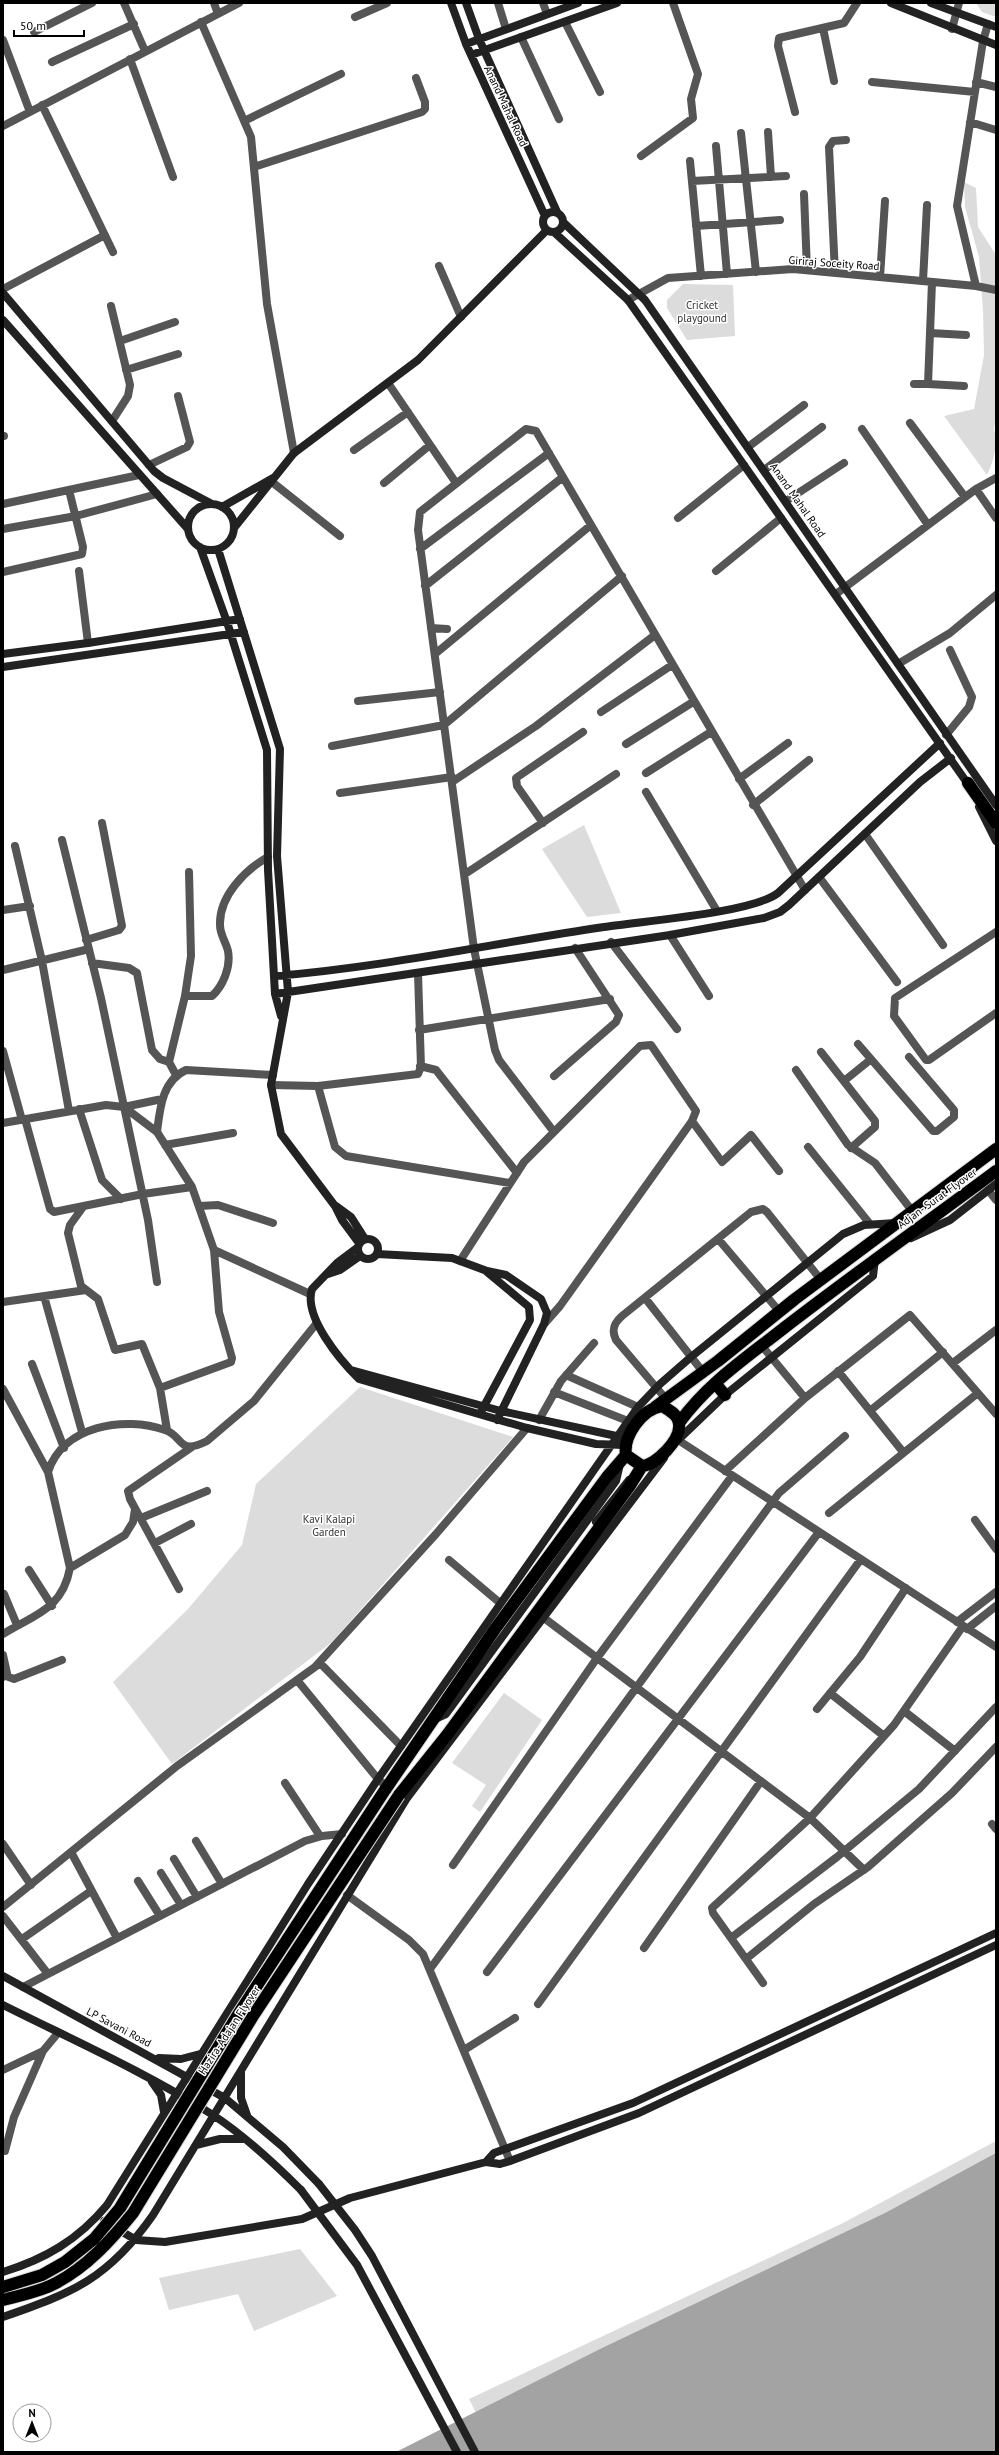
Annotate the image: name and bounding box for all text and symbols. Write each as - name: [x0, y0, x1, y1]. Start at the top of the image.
- scale bar: [14, 12, 84, 38]
- text: 50 m: [20, 18, 46, 33]
- street label: Anand Mahal Road: [481, 63, 531, 149]
- street label: Giriraj Soceity Road: [788, 253, 880, 273]
- park label: Cricket playgound: [677, 298, 727, 325]
- street label: Anand Mahal Road: [767, 460, 829, 540]
- street label: Adjan- Surat Flyover: [895, 1164, 980, 1231]
- park label: Kavi Kalapi Garden: [303, 1512, 355, 1539]
- street label: Hazira-Adajan Flyover: [195, 1983, 263, 2077]
- street label: LP Savani Road: [84, 2004, 154, 2050]
- north arrow: [12, 2403, 52, 2443]
- text: N: [28, 2406, 36, 2420]

